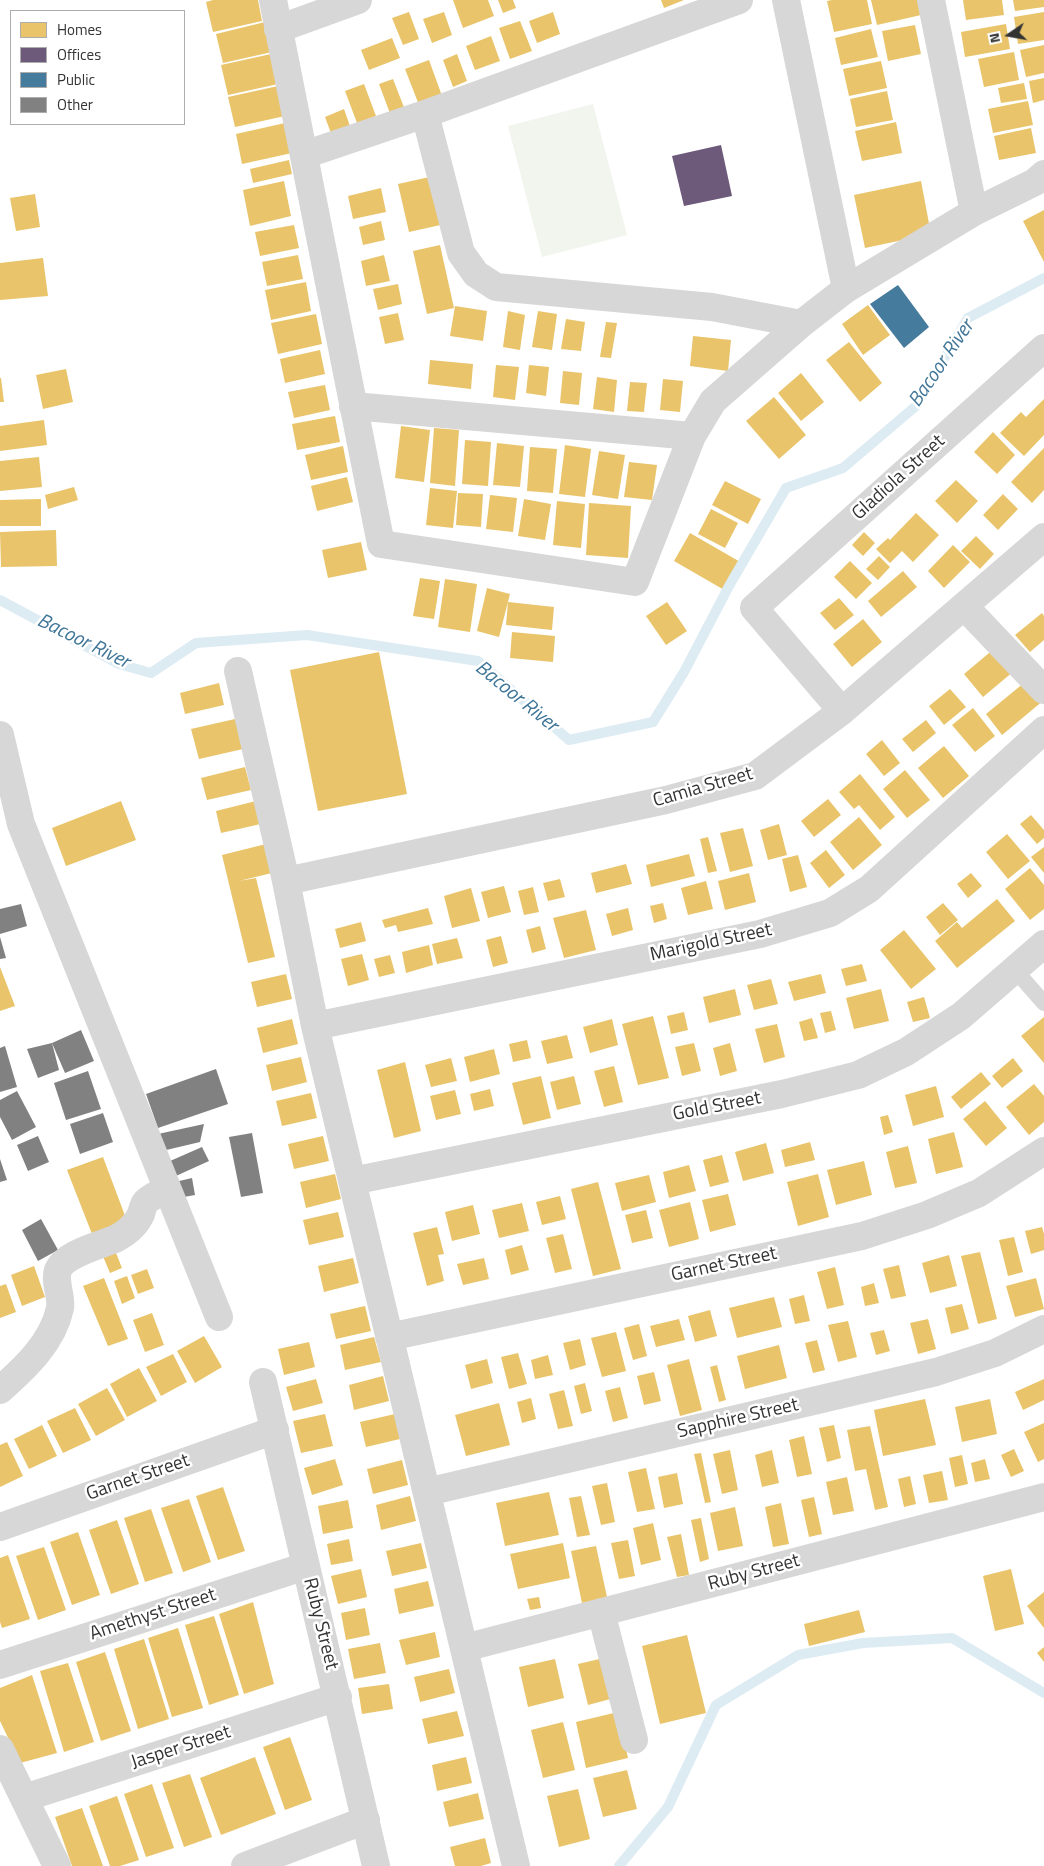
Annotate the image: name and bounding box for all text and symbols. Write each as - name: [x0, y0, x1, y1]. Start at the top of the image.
- legend: [10, 10, 185, 125]
- north arrow: [984, 10, 1034, 60]
- text: Homes: [57, 18, 102, 41]
- text: N: [983, 31, 1005, 45]
- text: Offices: [57, 43, 101, 66]
- text: Public: [57, 68, 95, 91]
- text: Other: [57, 93, 93, 116]
- water label: Bacoor River: [904, 316, 980, 412]
- street label: Gladiola Street: [848, 430, 950, 526]
- water label: Bacoor River: [33, 609, 133, 675]
- water label: Bacoor River: [470, 656, 562, 738]
- street label: Camia Street: [651, 763, 755, 813]
- street label: Marigold Street: [648, 919, 774, 967]
- street label: Gold Street: [671, 1087, 763, 1127]
- street label: Garnet Street: [669, 1243, 779, 1287]
- street label: Sapphire Street: [675, 1394, 801, 1444]
- street label: Garnet Street: [84, 1450, 192, 1506]
- street label: Ruby Street: [706, 1550, 802, 1596]
- street label: Ruby Street: [298, 1576, 342, 1672]
- street label: Amethyst Street: [87, 1584, 219, 1646]
- street label: Jasper Street: [128, 1721, 234, 1775]

